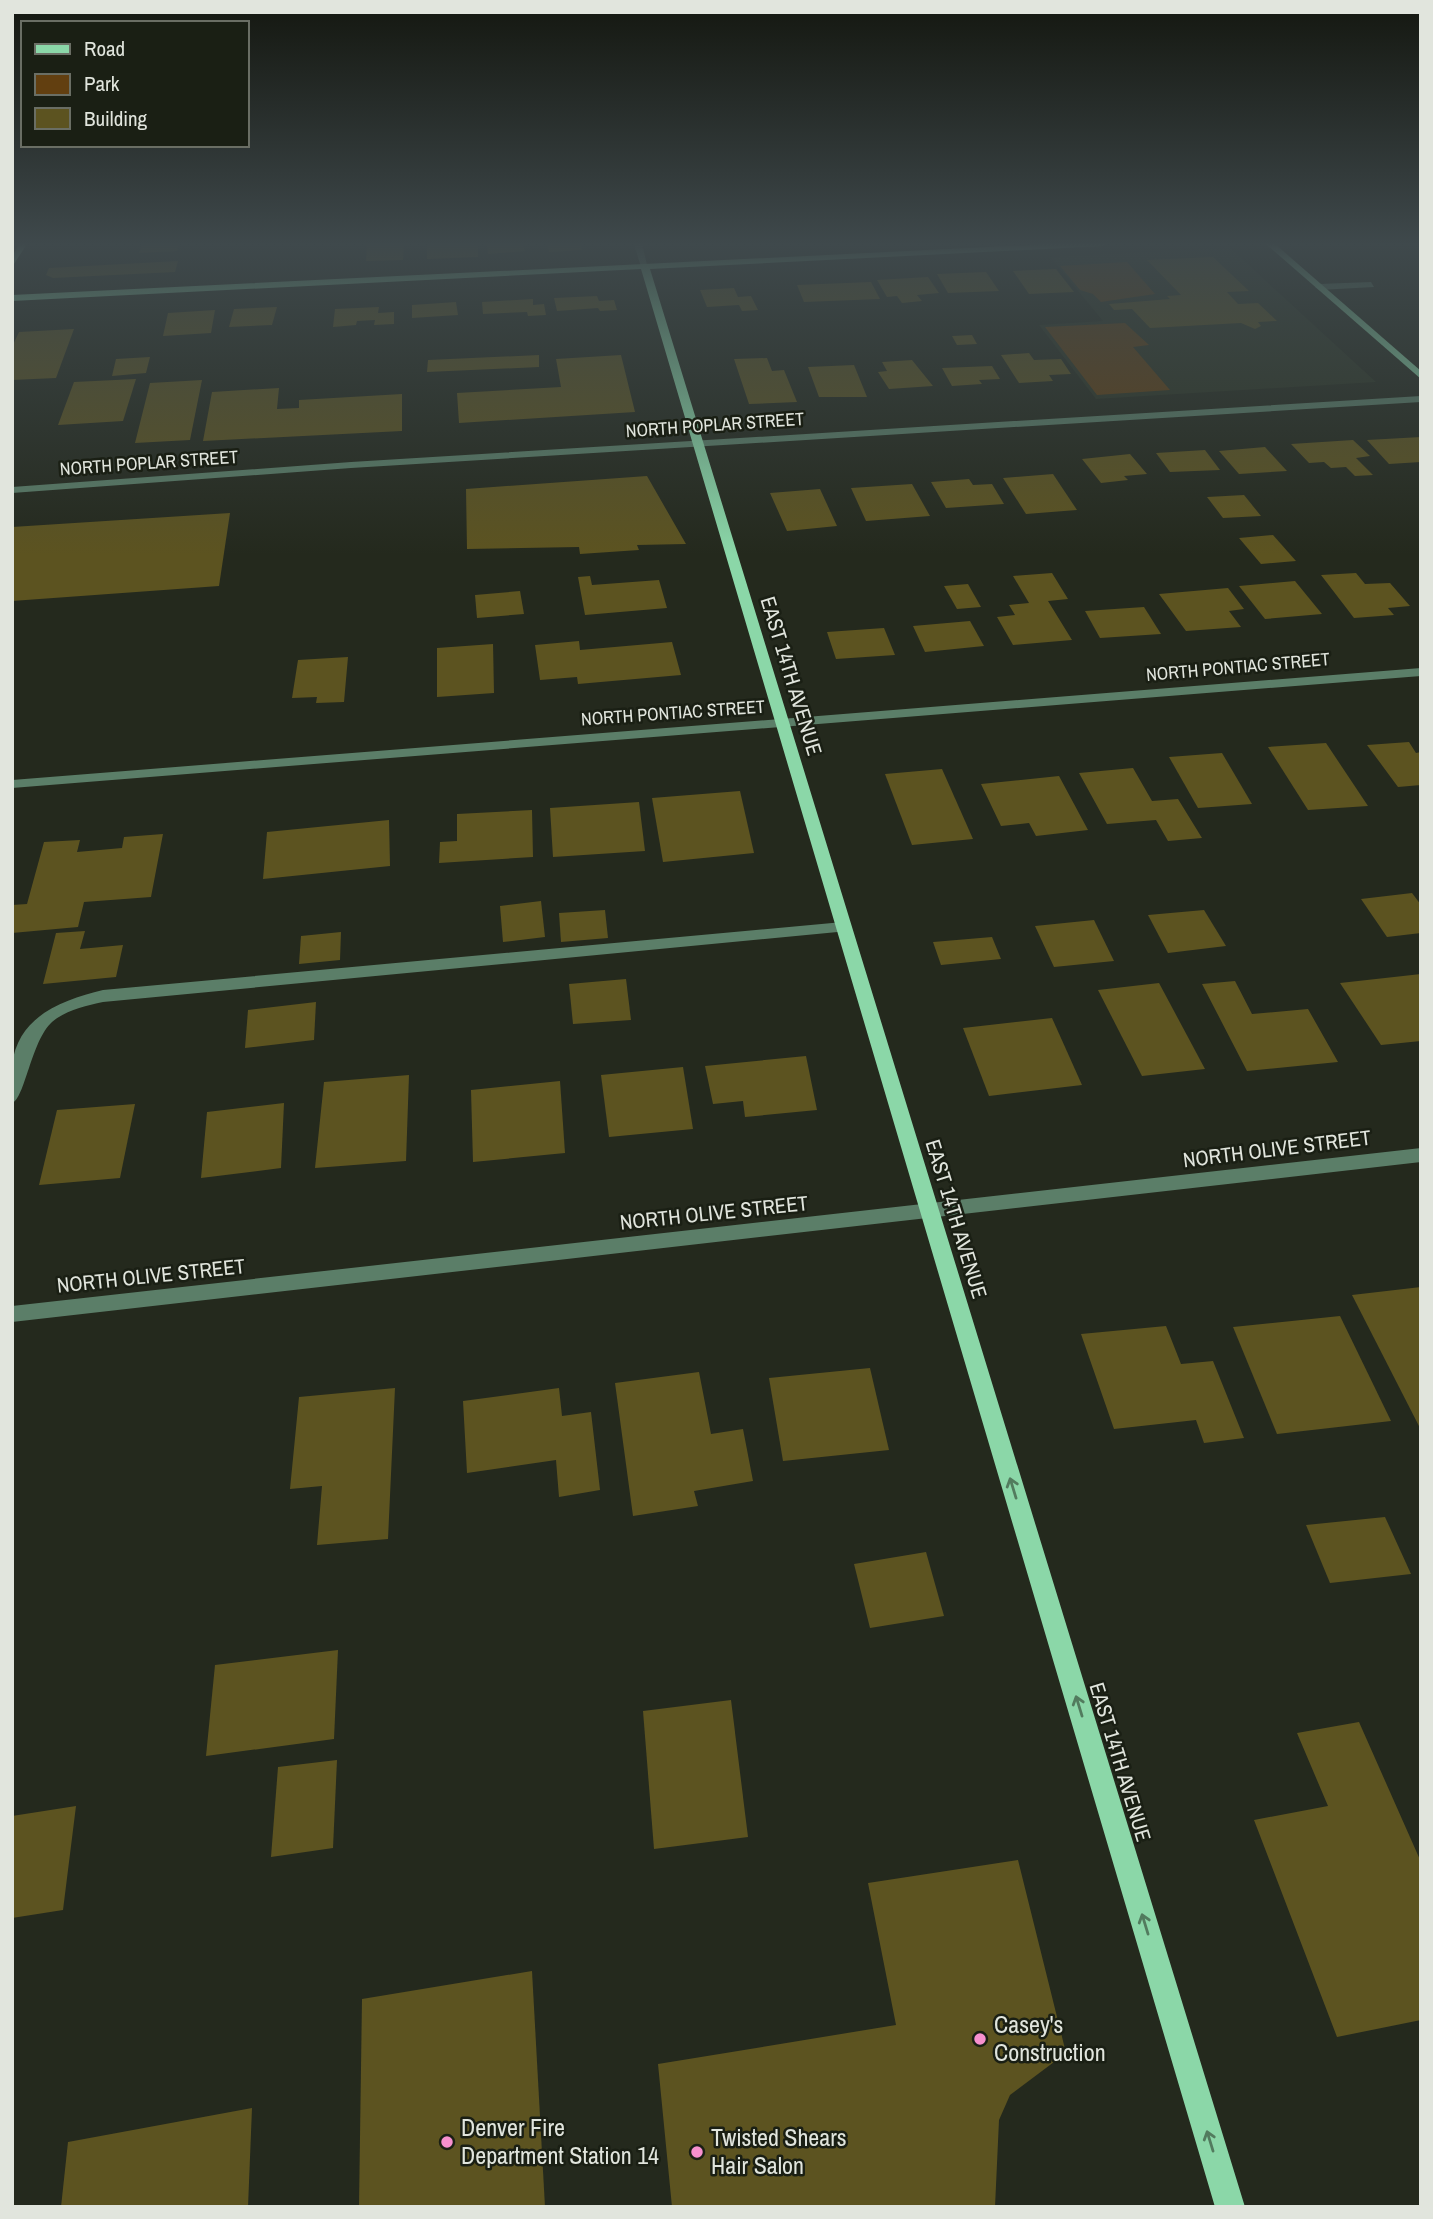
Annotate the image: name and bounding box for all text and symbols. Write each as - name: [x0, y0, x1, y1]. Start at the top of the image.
- legend: [21, 21, 248, 147]
- text: Road: [84, 34, 125, 63]
- text: Park: [84, 69, 120, 98]
- text: Building: [84, 104, 148, 133]
- street label: NORTH POPLAR STREET: [625, 406, 805, 443]
- street label: NORTH POPLAR STREET: [59, 444, 239, 481]
- street label: EAST 14TH AVENUE: [753, 593, 829, 759]
- street label: NORTH PONTIAC STREET: [1145, 646, 1331, 687]
- street label: NORTH PONTIAC STREET: [580, 694, 766, 731]
- street label: NORTH OLIVE STREET: [1181, 1123, 1373, 1174]
- street label: EAST 14TH AVENUE: [918, 1136, 994, 1302]
- street label: NORTH OLIVE STREET: [618, 1188, 810, 1237]
- street label: NORTH OLIVE STREET: [55, 1251, 247, 1300]
- one-way arrow: [1006, 1477, 1019, 1499]
- street label: EAST 14TH AVENUE: [1082, 1679, 1158, 1845]
- one-way arrow: [1071, 1695, 1084, 1717]
- one-way arrow: [1137, 1913, 1150, 1935]
- place label: Casey's Construction: [994, 2008, 1106, 2068]
- marker: Casey's Construction: [972, 2031, 988, 2047]
- place label: Denver Fire Department Station 14: [461, 2111, 659, 2171]
- place label: Twisted Shears Hair Salon: [711, 2121, 847, 2181]
- one-way arrow: [1203, 2131, 1216, 2153]
- marker: Denver Fire Department Station 14: [439, 2134, 455, 2150]
- marker: Twisted Shears Hair Salon: [689, 2144, 705, 2160]

